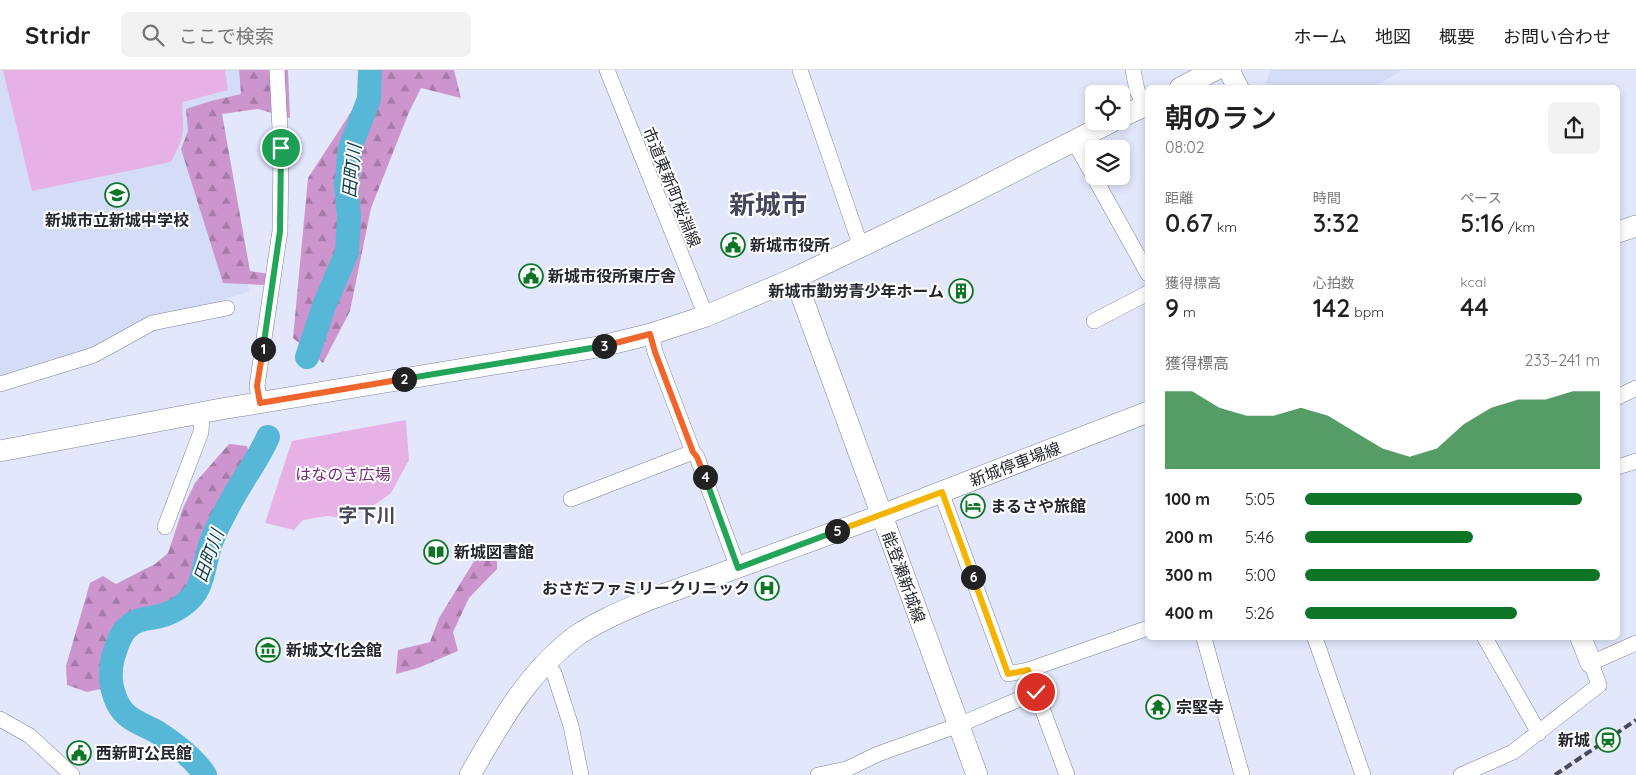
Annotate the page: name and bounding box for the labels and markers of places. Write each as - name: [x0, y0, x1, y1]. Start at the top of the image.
- pin: [260, 127, 302, 169]
- school or university icon: 新城市立新城中学校: [104, 182, 130, 208]
- place label: 新城市立新城中学校: [45, 210, 189, 230]
- public building icon: 新城市役所: [720, 232, 746, 258]
- place label: 新城市役所: [750, 235, 830, 255]
- public building icon: 新城市役所東庁舎: [518, 263, 544, 289]
- place label: 新城市役所東庁舎: [548, 266, 676, 286]
- building icon: 新城市勤労青少年ホーム: [948, 278, 974, 304]
- place label: 新城市勤労青少年ホーム: [768, 281, 944, 301]
- pin: 3: [592, 334, 616, 358]
- pin: 1: [250, 336, 276, 362]
- pin: 2: [392, 366, 416, 392]
- pin: 4: [692, 464, 718, 490]
- hotel icon: まるさや旅館: [960, 493, 986, 519]
- place label: まるさや旅館: [990, 496, 1086, 516]
- pin: 5: [824, 518, 850, 544]
- library icon: 新城図書館: [423, 539, 449, 565]
- place label: 新城図書館: [454, 542, 534, 562]
- pin: 6: [960, 564, 986, 590]
- hospital icon: おさだファミリークリニック: [754, 575, 780, 601]
- place label: おさだファミリークリニック: [542, 578, 750, 598]
- museum icon: 新城文化会館: [255, 637, 281, 663]
- place label: 新城文化会館: [286, 640, 382, 660]
- pin: [1015, 671, 1057, 713]
- temple icon: 宗堅寺: [1145, 694, 1171, 720]
- place label: 宗堅寺: [1176, 697, 1224, 717]
- station icon: 新城: [1595, 727, 1621, 753]
- place label: 新城: [1558, 730, 1590, 750]
- public building icon: 西新町公民館: [66, 740, 92, 766]
- place label: 西新町公民館: [96, 743, 192, 763]

